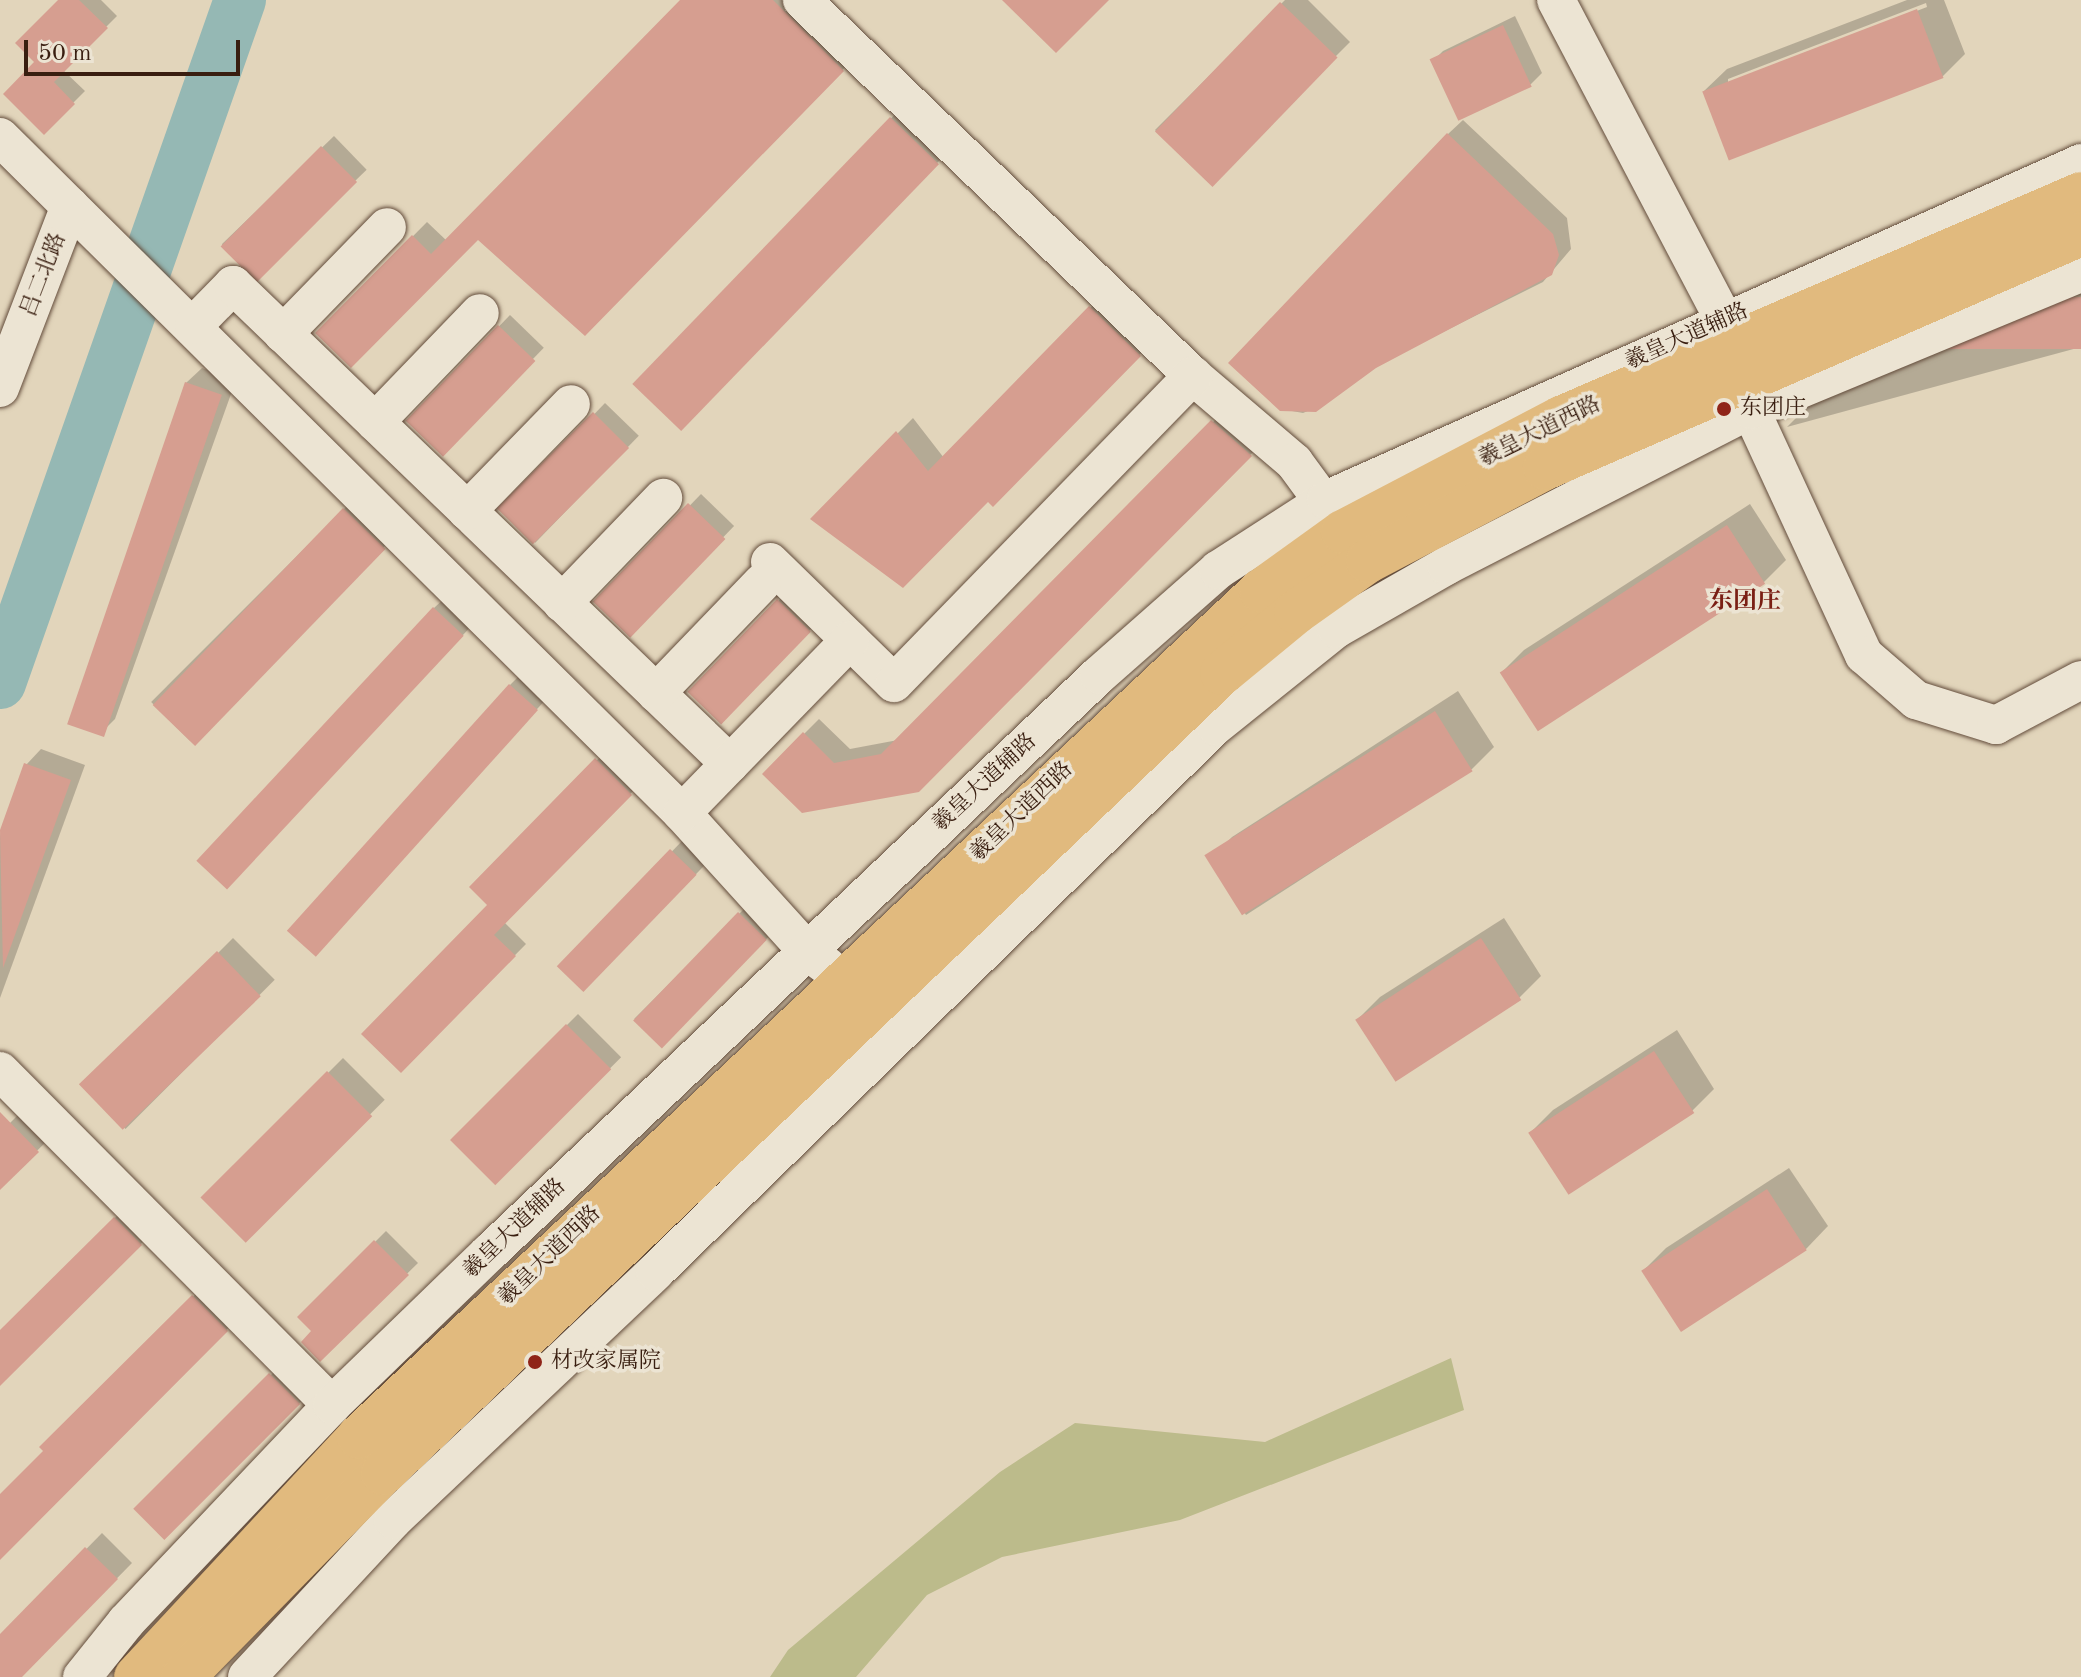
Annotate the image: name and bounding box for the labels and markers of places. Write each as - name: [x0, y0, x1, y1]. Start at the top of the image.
- place label: 东团庄: [1740, 396, 1806, 422]
- marker: 东团庄: [1715, 400, 1733, 418]
- place label: 材改家属院: [551, 1349, 661, 1375]
- marker: 材改家属院: [526, 1353, 544, 1371]

